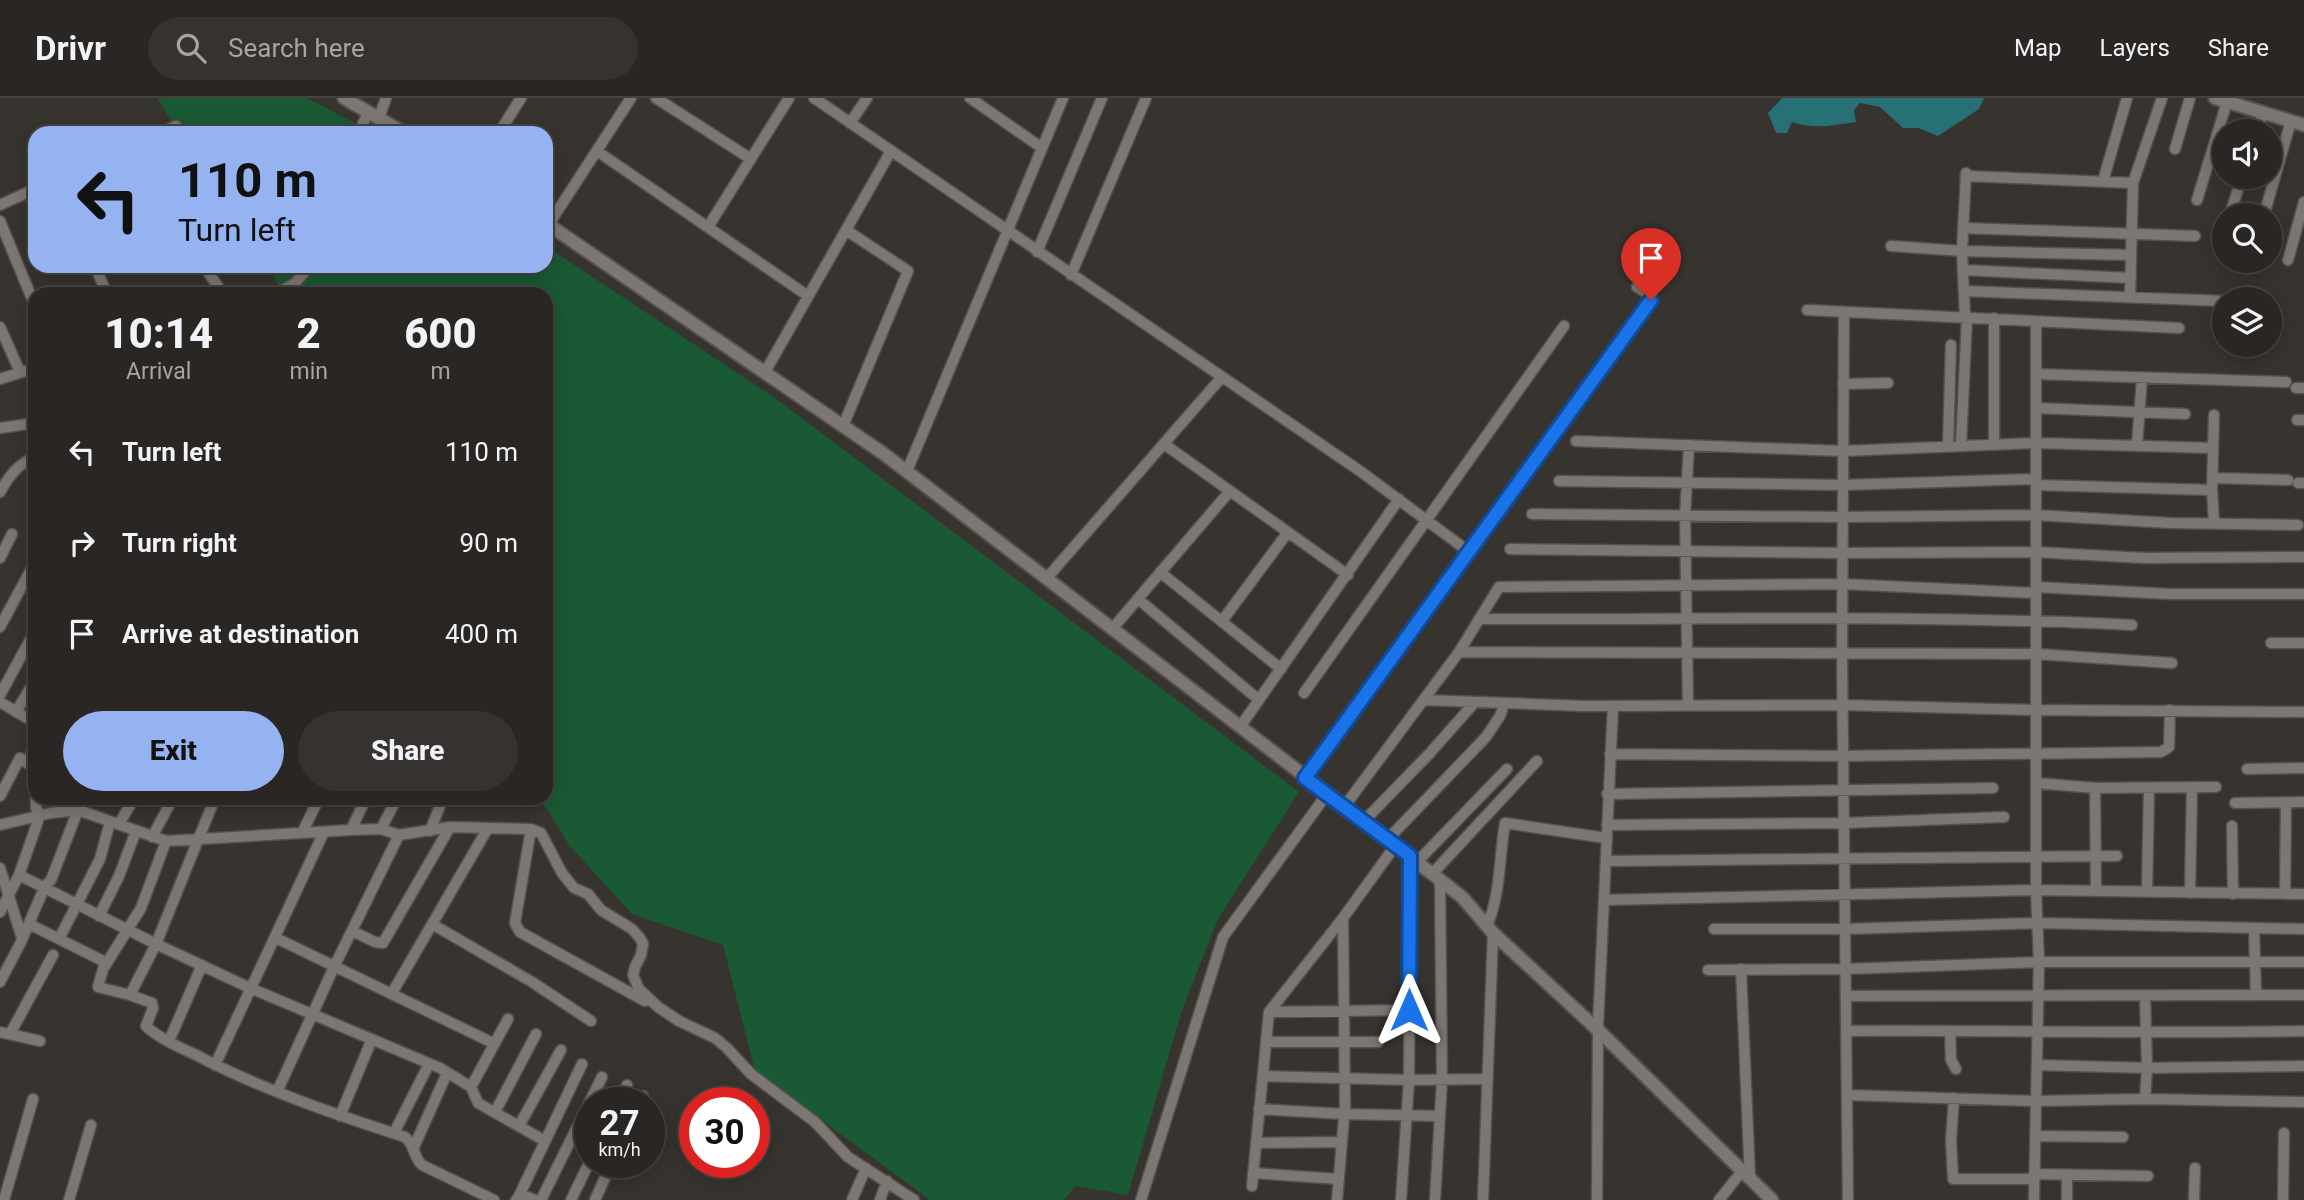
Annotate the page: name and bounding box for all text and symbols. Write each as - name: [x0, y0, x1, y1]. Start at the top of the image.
- search box: [148, 17, 638, 80]
- text: Drivr: [35, 29, 106, 68]
- icon: search: [172, 29, 210, 67]
- text: Search here: [228, 33, 365, 63]
- text: Map: [2014, 34, 2062, 62]
- text: Layers: [2100, 34, 2170, 62]
- text: Share: [2208, 34, 2269, 62]
- map controls: [2212, 119, 2282, 357]
- button: sound: [2212, 119, 2282, 189]
- text: 110 m: [178, 152, 317, 209]
- icon: left: [63, 154, 154, 245]
- button: search: [2212, 203, 2282, 273]
- text: Turn left: [178, 211, 296, 249]
- pin: [1621, 228, 1681, 300]
- icon: arrive: [1632, 239, 1670, 277]
- button: layers: [2212, 287, 2282, 357]
- text: 10:14: [104, 309, 213, 358]
- text: 2: [297, 309, 321, 358]
- text: 600: [404, 309, 477, 358]
- text: Arrival: [126, 358, 191, 385]
- text: min: [289, 358, 328, 385]
- text: m: [430, 358, 451, 385]
- icon: left: [63, 433, 101, 471]
- text: Turn left: [122, 437, 221, 467]
- text: 110 m: [445, 437, 518, 467]
- icon: right: [63, 524, 101, 562]
- text: Turn right: [122, 528, 237, 558]
- text: 90 m: [460, 528, 518, 558]
- icon: arrive: [63, 615, 101, 653]
- text: Arrive at destination: [122, 619, 359, 649]
- text: 400 m: [445, 619, 518, 649]
- button: Exit: [63, 711, 284, 791]
- button: Share: [298, 711, 518, 791]
- position arrow: [1372, 973, 1446, 1047]
- speed limit sign: 30: [679, 1087, 770, 1178]
- text: 27: [599, 1103, 640, 1144]
- text: km/h: [598, 1139, 641, 1160]

